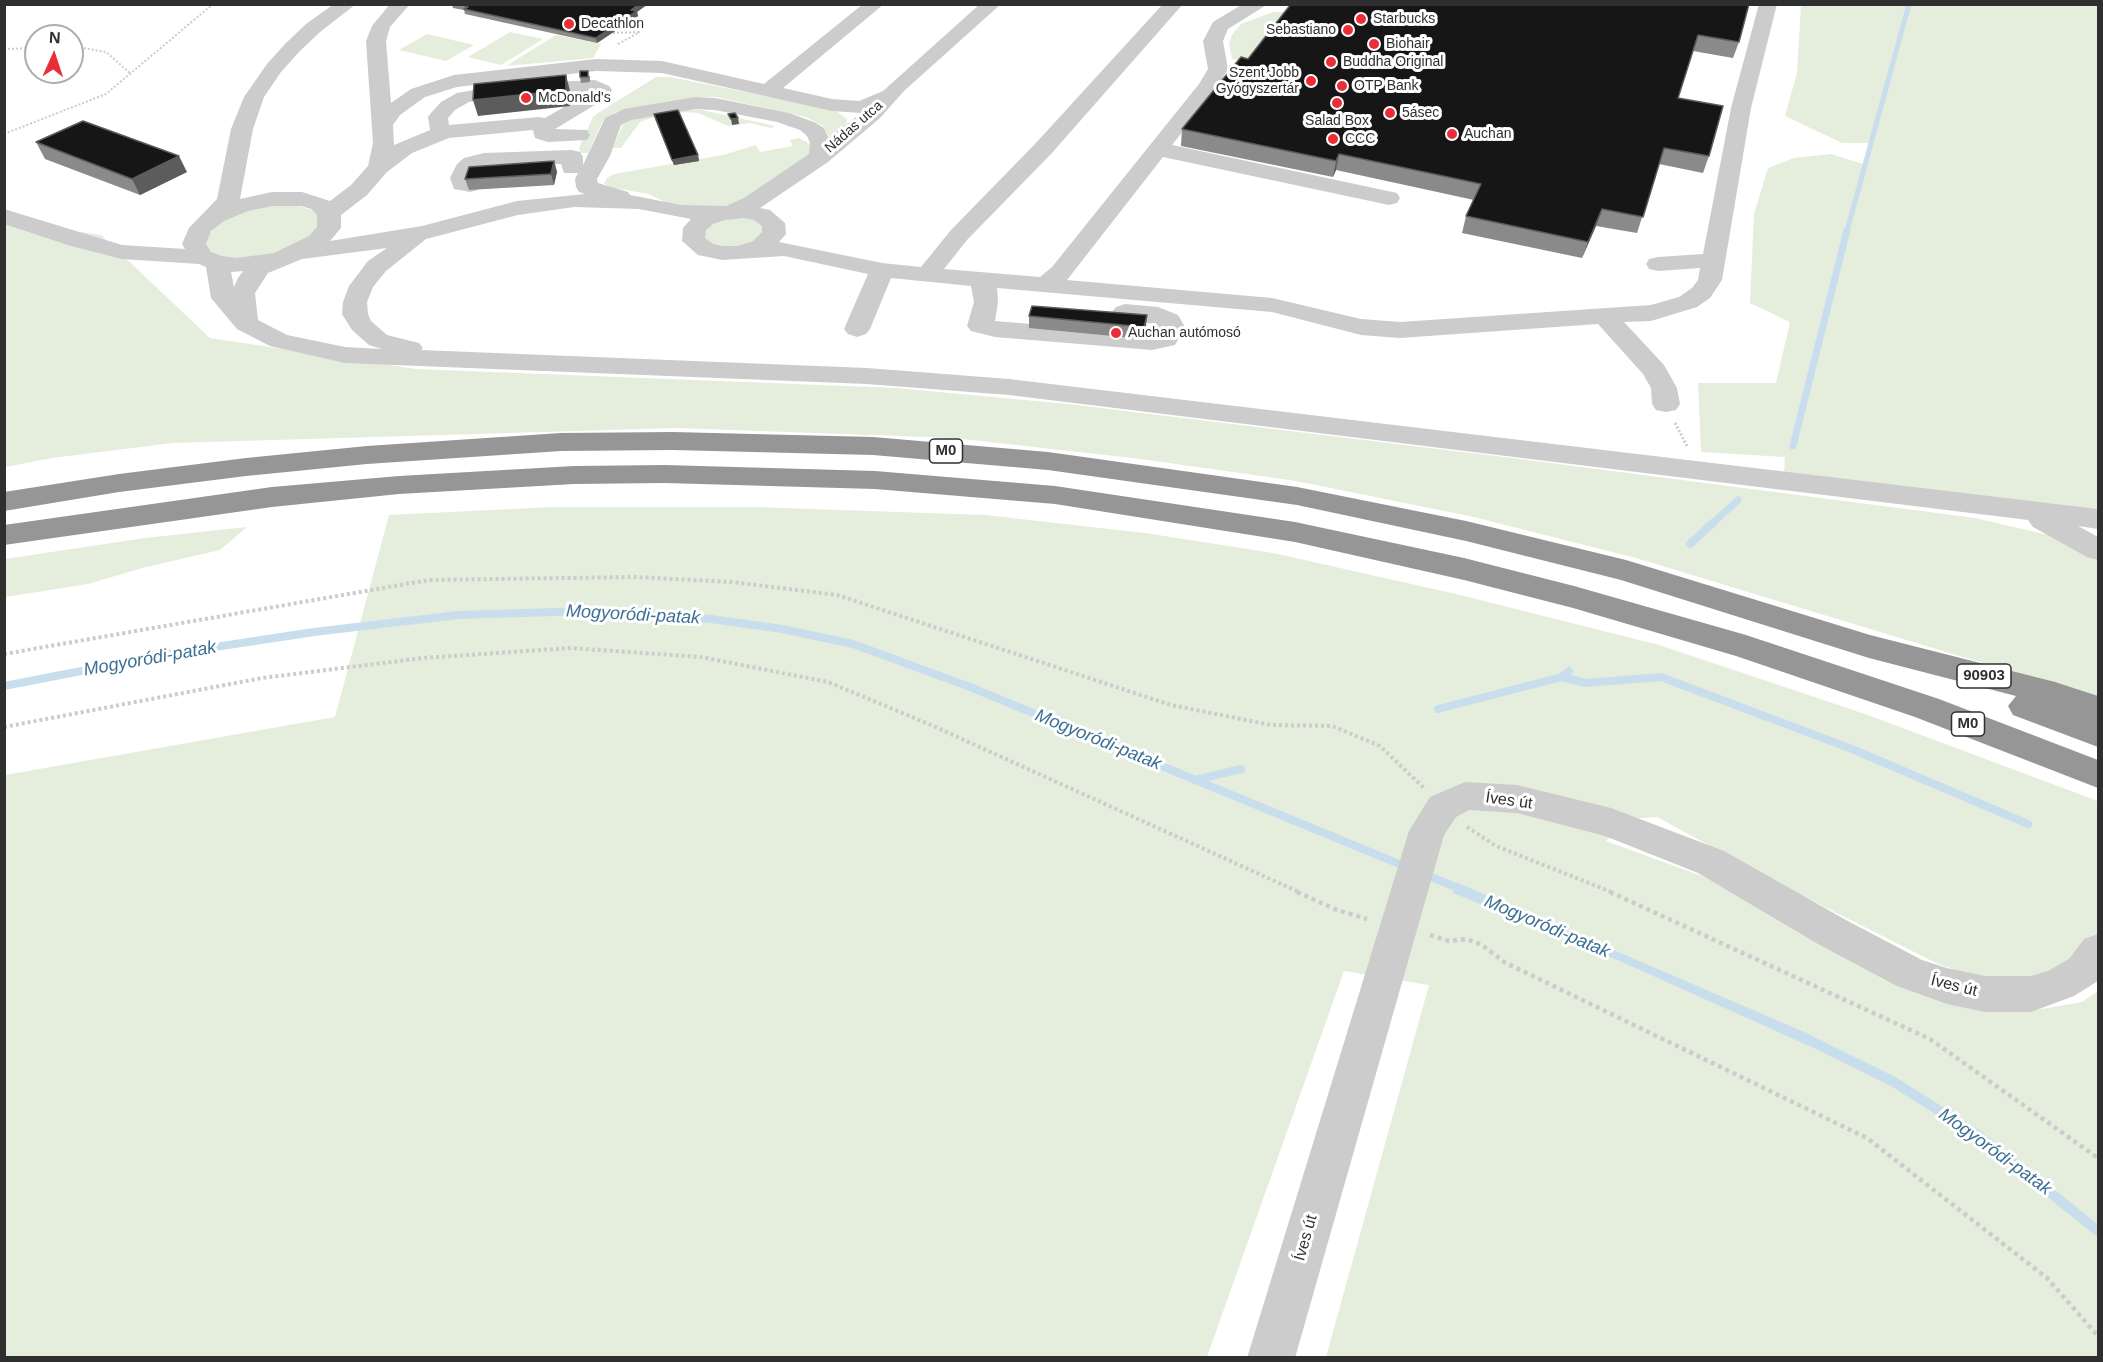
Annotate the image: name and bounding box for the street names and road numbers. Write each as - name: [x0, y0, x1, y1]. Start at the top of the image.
- street label: Nádas utca: [822, 97, 886, 157]
- road number: M0: [930, 439, 962, 463]
- road number: 90903: [1957, 664, 2011, 688]
- road number: M0: [1952, 712, 1984, 736]
- street label: Íves út: [1484, 788, 1534, 814]
- street label: Íves út: [1929, 971, 1979, 1001]
- street label: Íves út: [1290, 1213, 1322, 1263]

